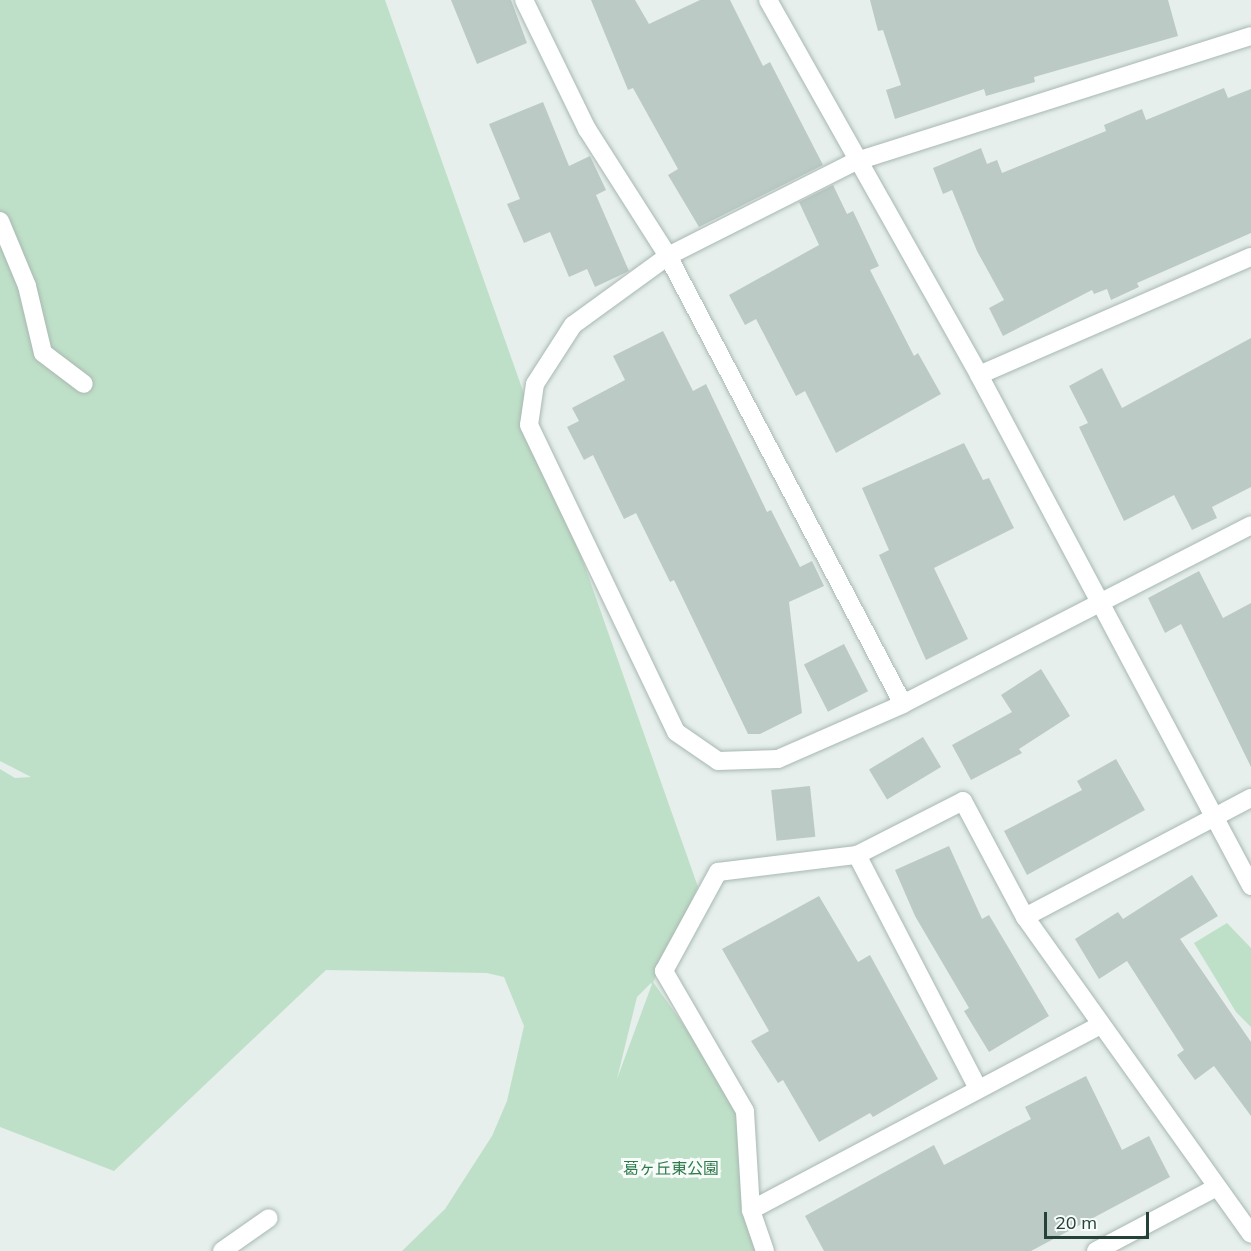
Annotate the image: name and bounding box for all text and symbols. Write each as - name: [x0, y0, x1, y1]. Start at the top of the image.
- park label: 葛ヶ丘東公園: [623, 1158, 719, 1178]
- scale bar: [1047, 1200, 1152, 1238]
- text: 20 m: [1055, 1211, 1097, 1234]

